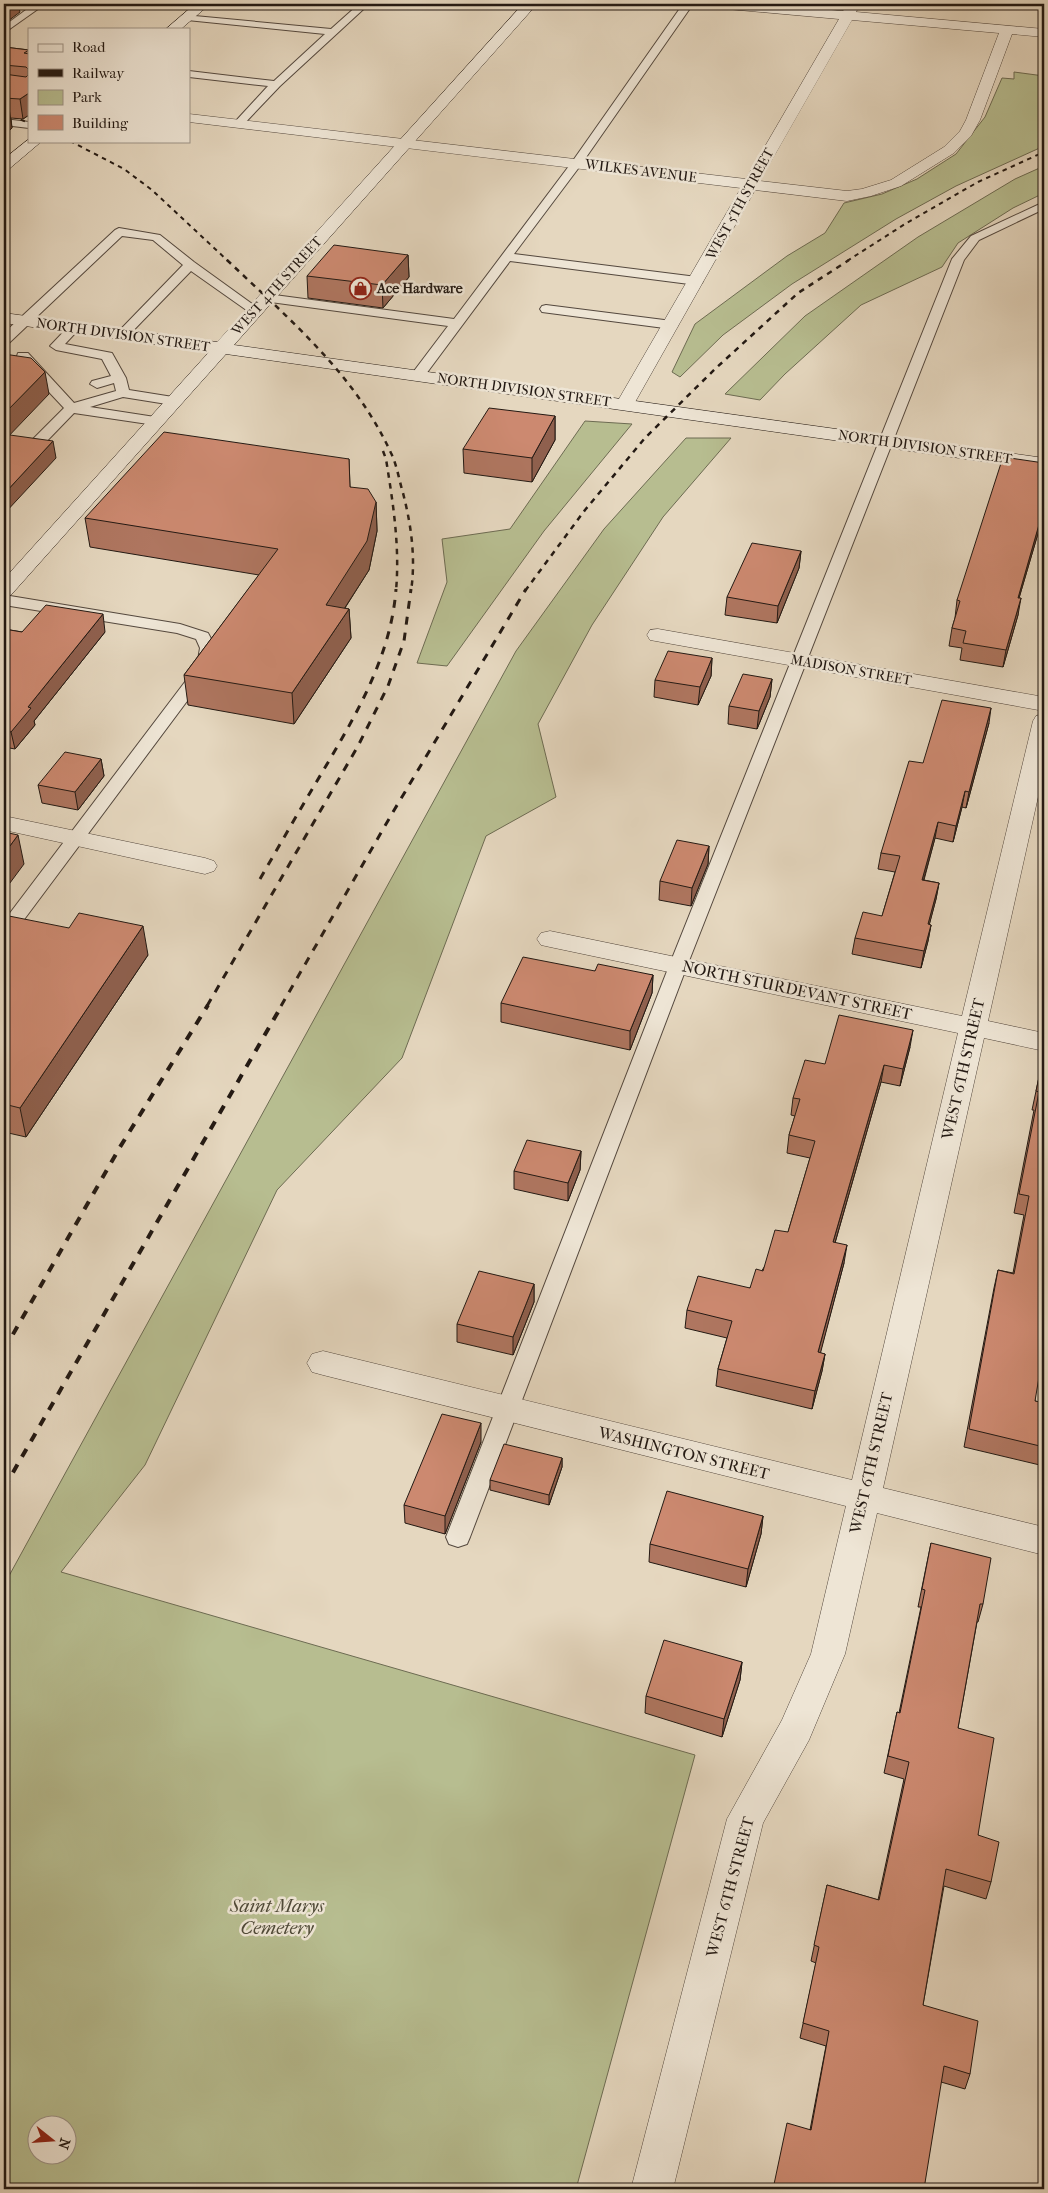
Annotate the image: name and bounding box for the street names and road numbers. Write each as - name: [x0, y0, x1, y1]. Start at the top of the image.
- street label: WEST 5TH STREET: [702, 145, 778, 264]
- street label: WILKES AVENUE: [583, 156, 698, 186]
- street label: WEST 4TH STREET: [227, 233, 326, 340]
- street label: NORTH DIVISION STREET: [35, 314, 212, 356]
- street label: NORTH DIVISION STREET: [436, 369, 613, 411]
- street label: NORTH DIVISION STREET: [837, 426, 1014, 468]
- street label: MADISON STREET: [789, 651, 914, 689]
- street label: NORTH STURDEVANT STREET: [680, 956, 914, 1024]
- street label: WEST 6TH STREET: [937, 996, 989, 1142]
- street label: WEST 6TH STREET: [845, 1390, 897, 1536]
- street label: WASHINGTON STREET: [596, 1422, 772, 1483]
- street label: WEST 6TH STREET: [702, 1815, 758, 1960]

